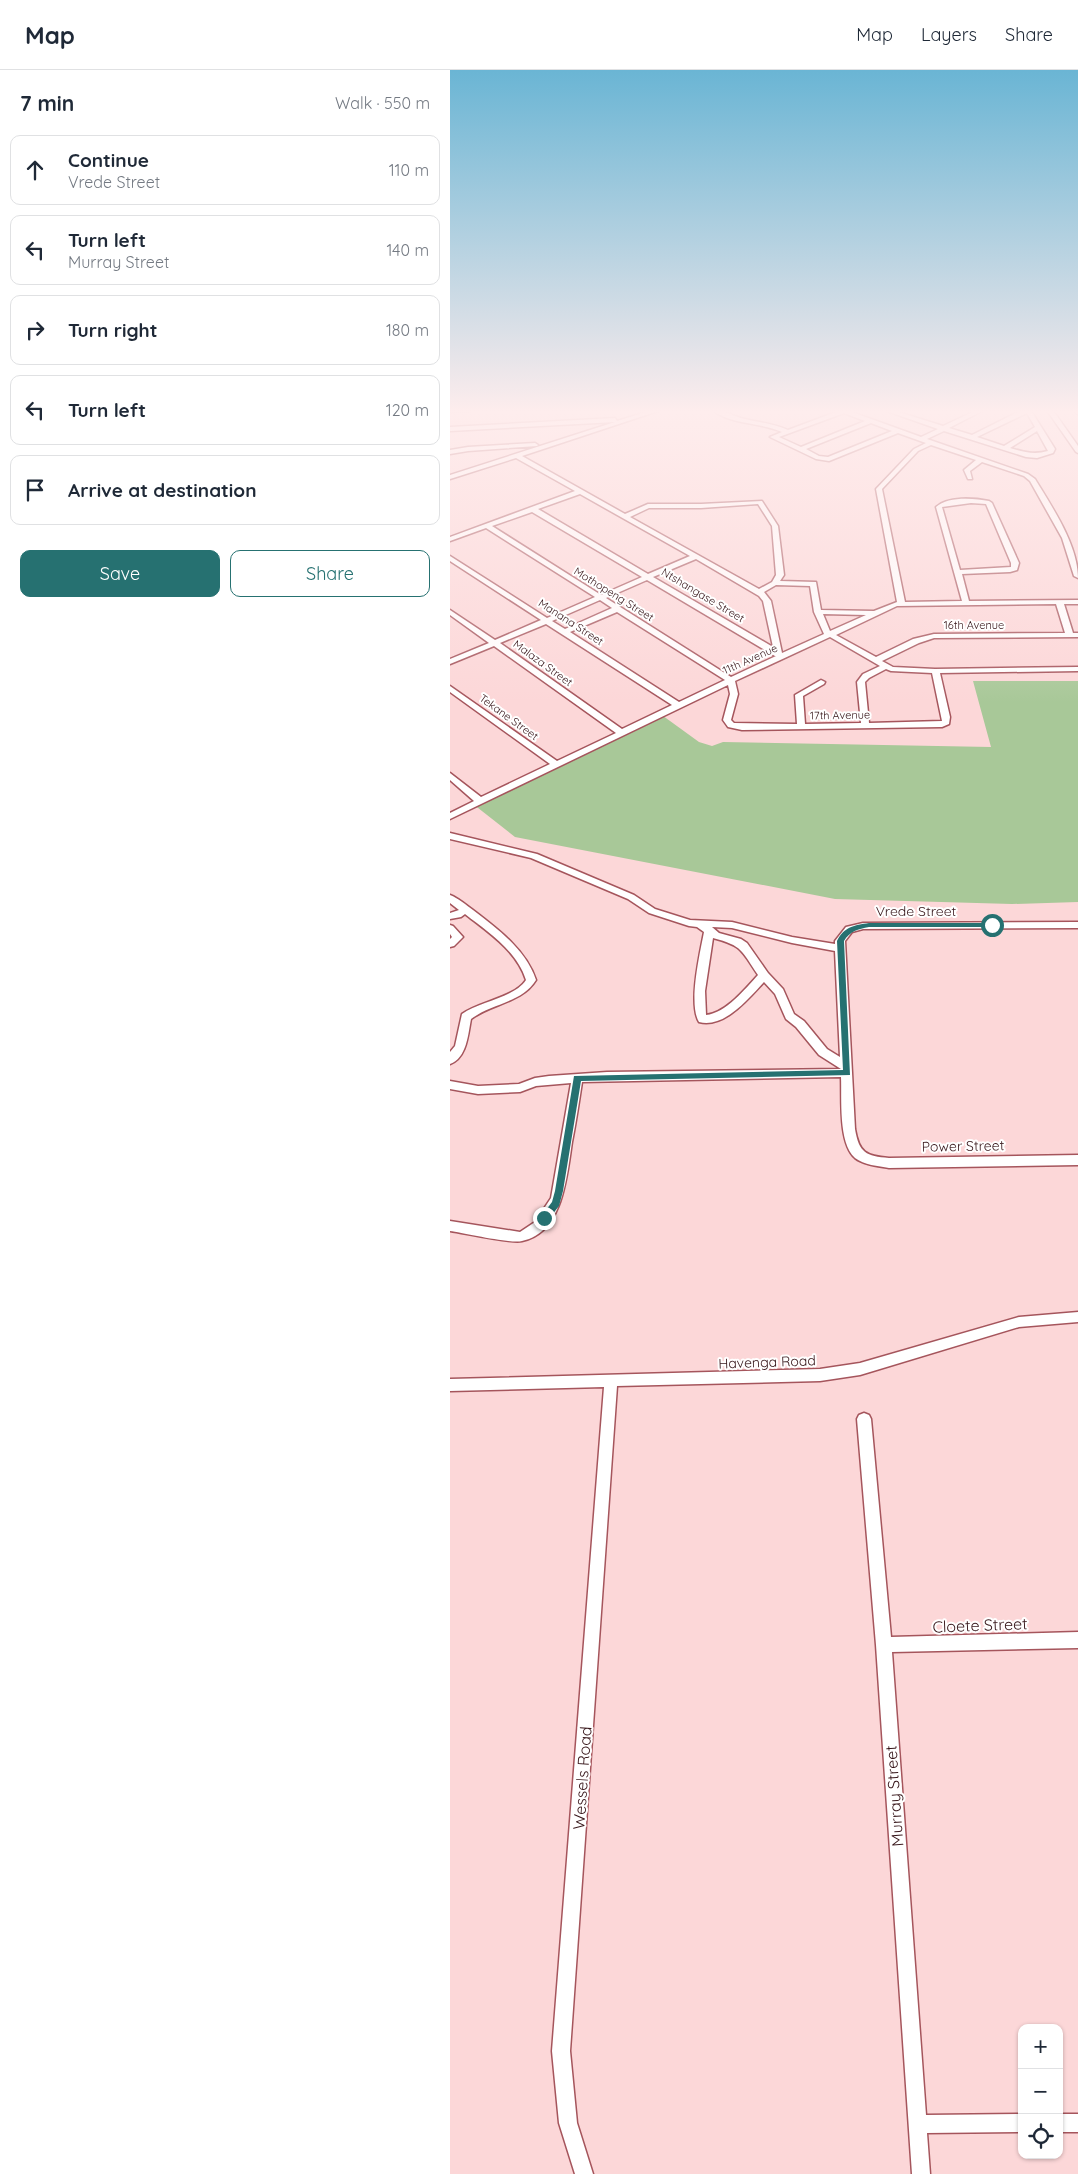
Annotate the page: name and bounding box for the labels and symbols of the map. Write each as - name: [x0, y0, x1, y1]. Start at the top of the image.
- street label: Mothopeng Street: [571, 564, 657, 624]
- street label: Ntshangase Street: [659, 565, 747, 625]
- street label: Manana Street: [536, 596, 606, 648]
- street label: 16th Avenue: [944, 618, 1004, 632]
- street label: Malaza Street: [511, 637, 576, 689]
- street label: 11th Avenue: [720, 641, 780, 677]
- street label: Tekane Street: [477, 691, 542, 743]
- street label: 17th Avenue: [810, 707, 870, 723]
- street label: Vrede Street: [876, 902, 957, 920]
- route start: [981, 914, 1004, 937]
- street label: Power Street: [922, 1136, 1005, 1156]
- route end: [533, 1207, 556, 1230]
- street label: Havenga Road: [718, 1351, 816, 1373]
- street label: Cloete Street: [932, 1613, 1028, 1637]
- street label: Wessels Road: [568, 1726, 596, 1830]
- street label: Murray Street: [880, 1745, 908, 1847]

